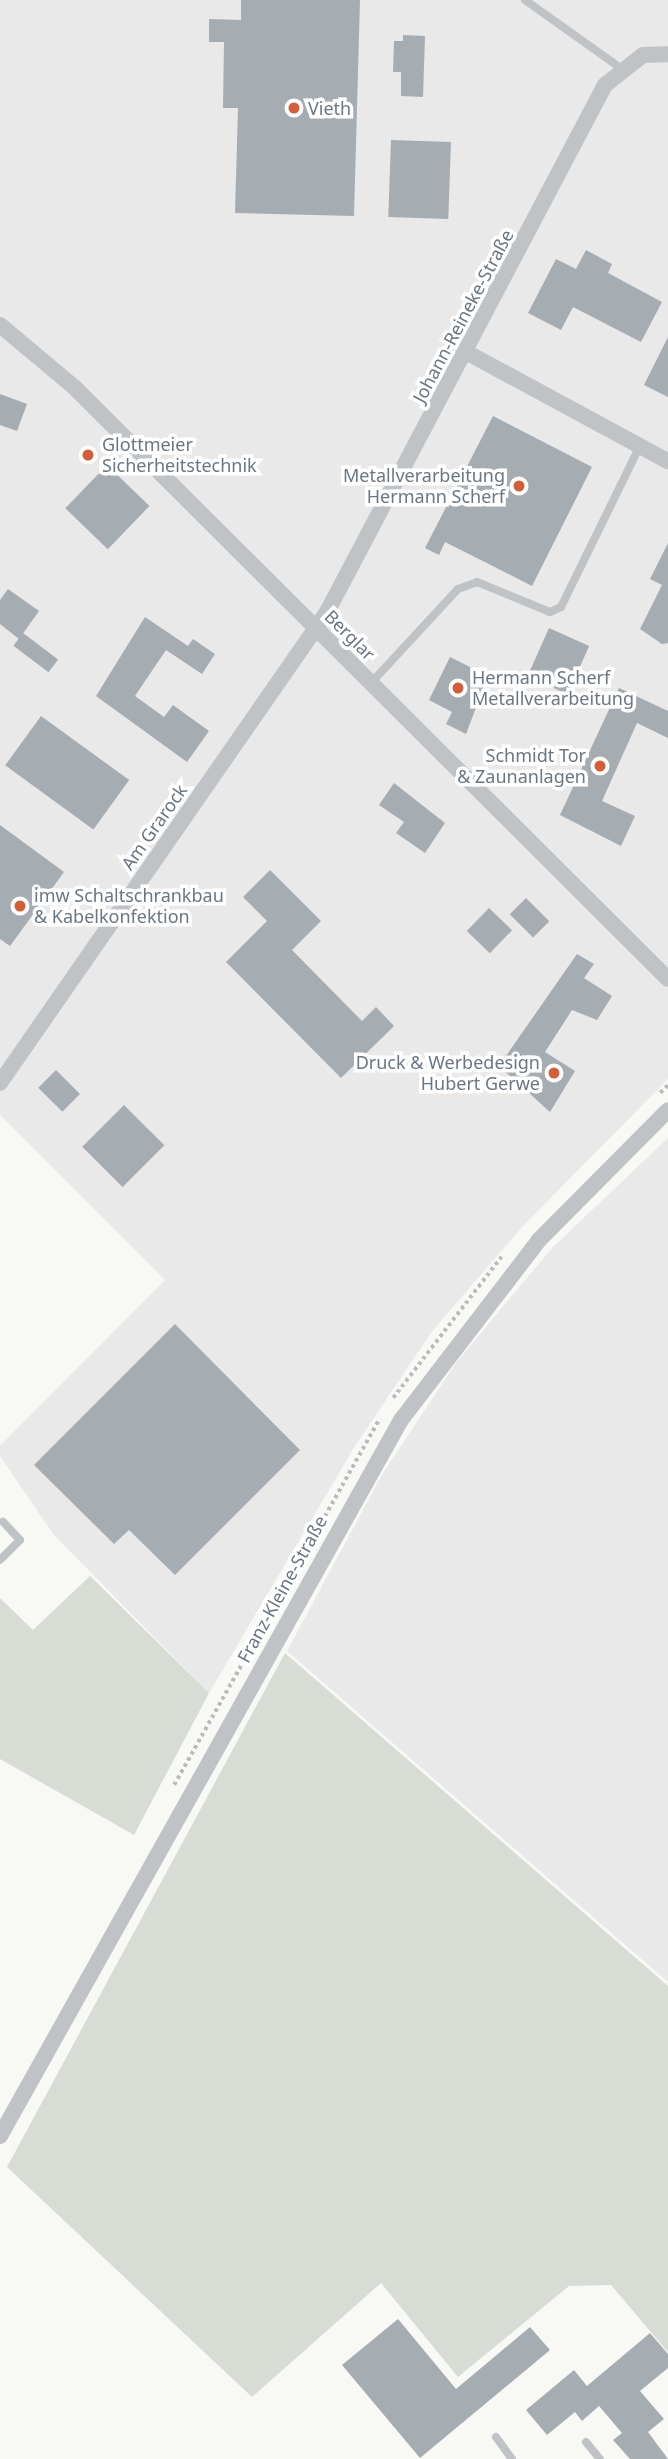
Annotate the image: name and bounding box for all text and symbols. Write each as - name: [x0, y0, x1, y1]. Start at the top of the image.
- place label: Vieth: [308, 97, 351, 119]
- marker: Vieth: [286, 100, 302, 116]
- street label: Johann-Reineke-Straße: [408, 226, 518, 406]
- place label: Glottmeier Sicherheitstechnik: [102, 434, 257, 476]
- marker: Glottmeier Sicherheitstechnik: [80, 447, 96, 463]
- place label: Metallverarbeitung Hermann Scherf: [343, 465, 505, 508]
- marker: Metallverarbeitung Hermann Scherf: [511, 478, 527, 494]
- street label: Berglar: [320, 605, 380, 665]
- place label: Hermann Scherf Metallverarbeitung: [472, 667, 634, 710]
- marker: Hermann Scherf Metallverarbeitung: [450, 680, 466, 696]
- place label: Schmidt Tor & Zaunanlagen: [457, 745, 586, 788]
- marker: Schmidt Tor & Zaunanlagen: [592, 758, 608, 774]
- street label: Am Grarock: [117, 780, 191, 874]
- place label: imw Schaltschrankbau & Kabelkonfektion: [34, 885, 224, 928]
- marker: imw Schaltschrankbau & Kabelkonfektion: [12, 898, 28, 914]
- place label: Druck & Werbedesign Hubert Gerwe: [356, 1052, 540, 1094]
- marker: Druck & Werbedesign Hubert Gerwe: [546, 1065, 562, 1081]
- street label: Franz-Kleine-Straße: [233, 1512, 331, 1666]

